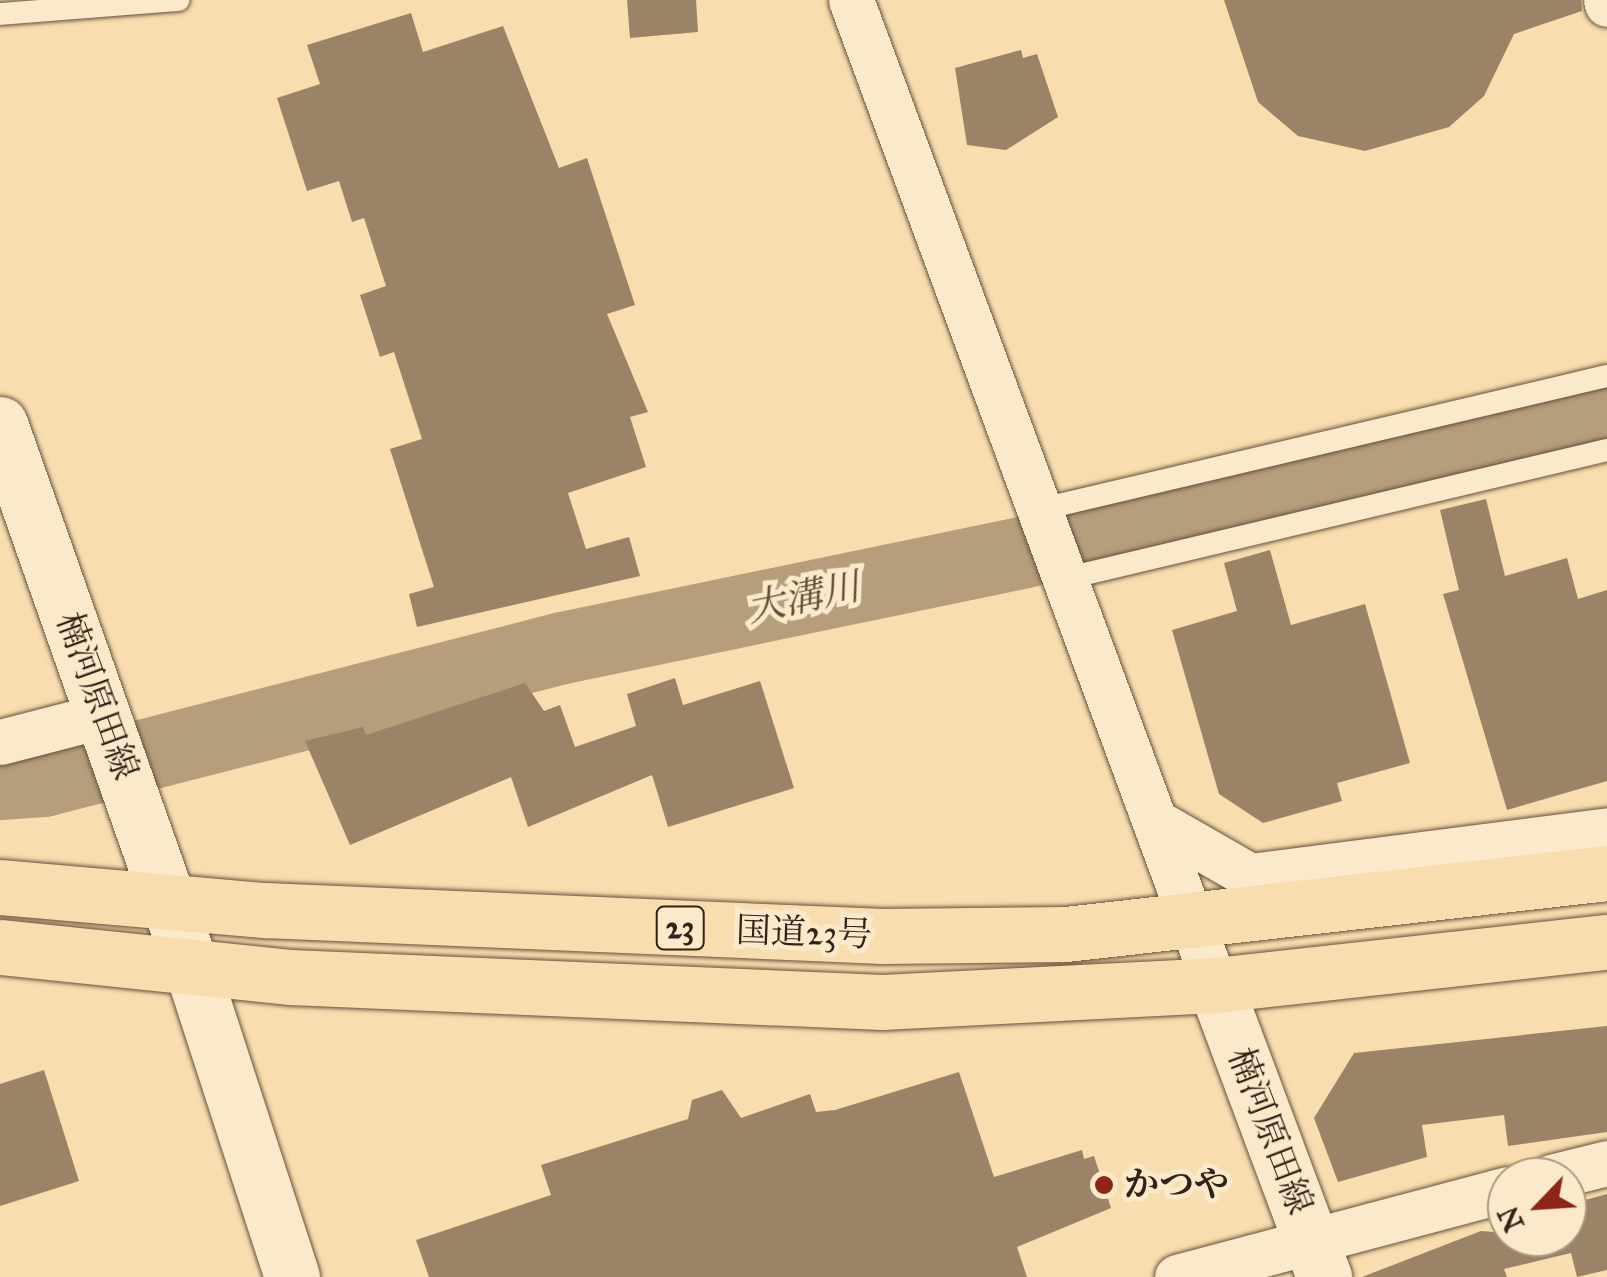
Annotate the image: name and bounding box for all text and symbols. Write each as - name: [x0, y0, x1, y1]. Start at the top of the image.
- water label: 大溝川: [743, 564, 863, 632]
- street label: 楠河原田線: [47, 607, 147, 785]
- road number: 23: [655, 901, 705, 955]
- street label: 国道23号: [735, 910, 873, 956]
- street label: 楠河原田線: [1219, 1042, 1321, 1220]
- north arrow: [1487, 1157, 1587, 1257]
- place label: かつや: [1124, 1164, 1229, 1206]
- marker: かつや: [1093, 1174, 1115, 1196]
- text: N: [1490, 1201, 1532, 1237]

